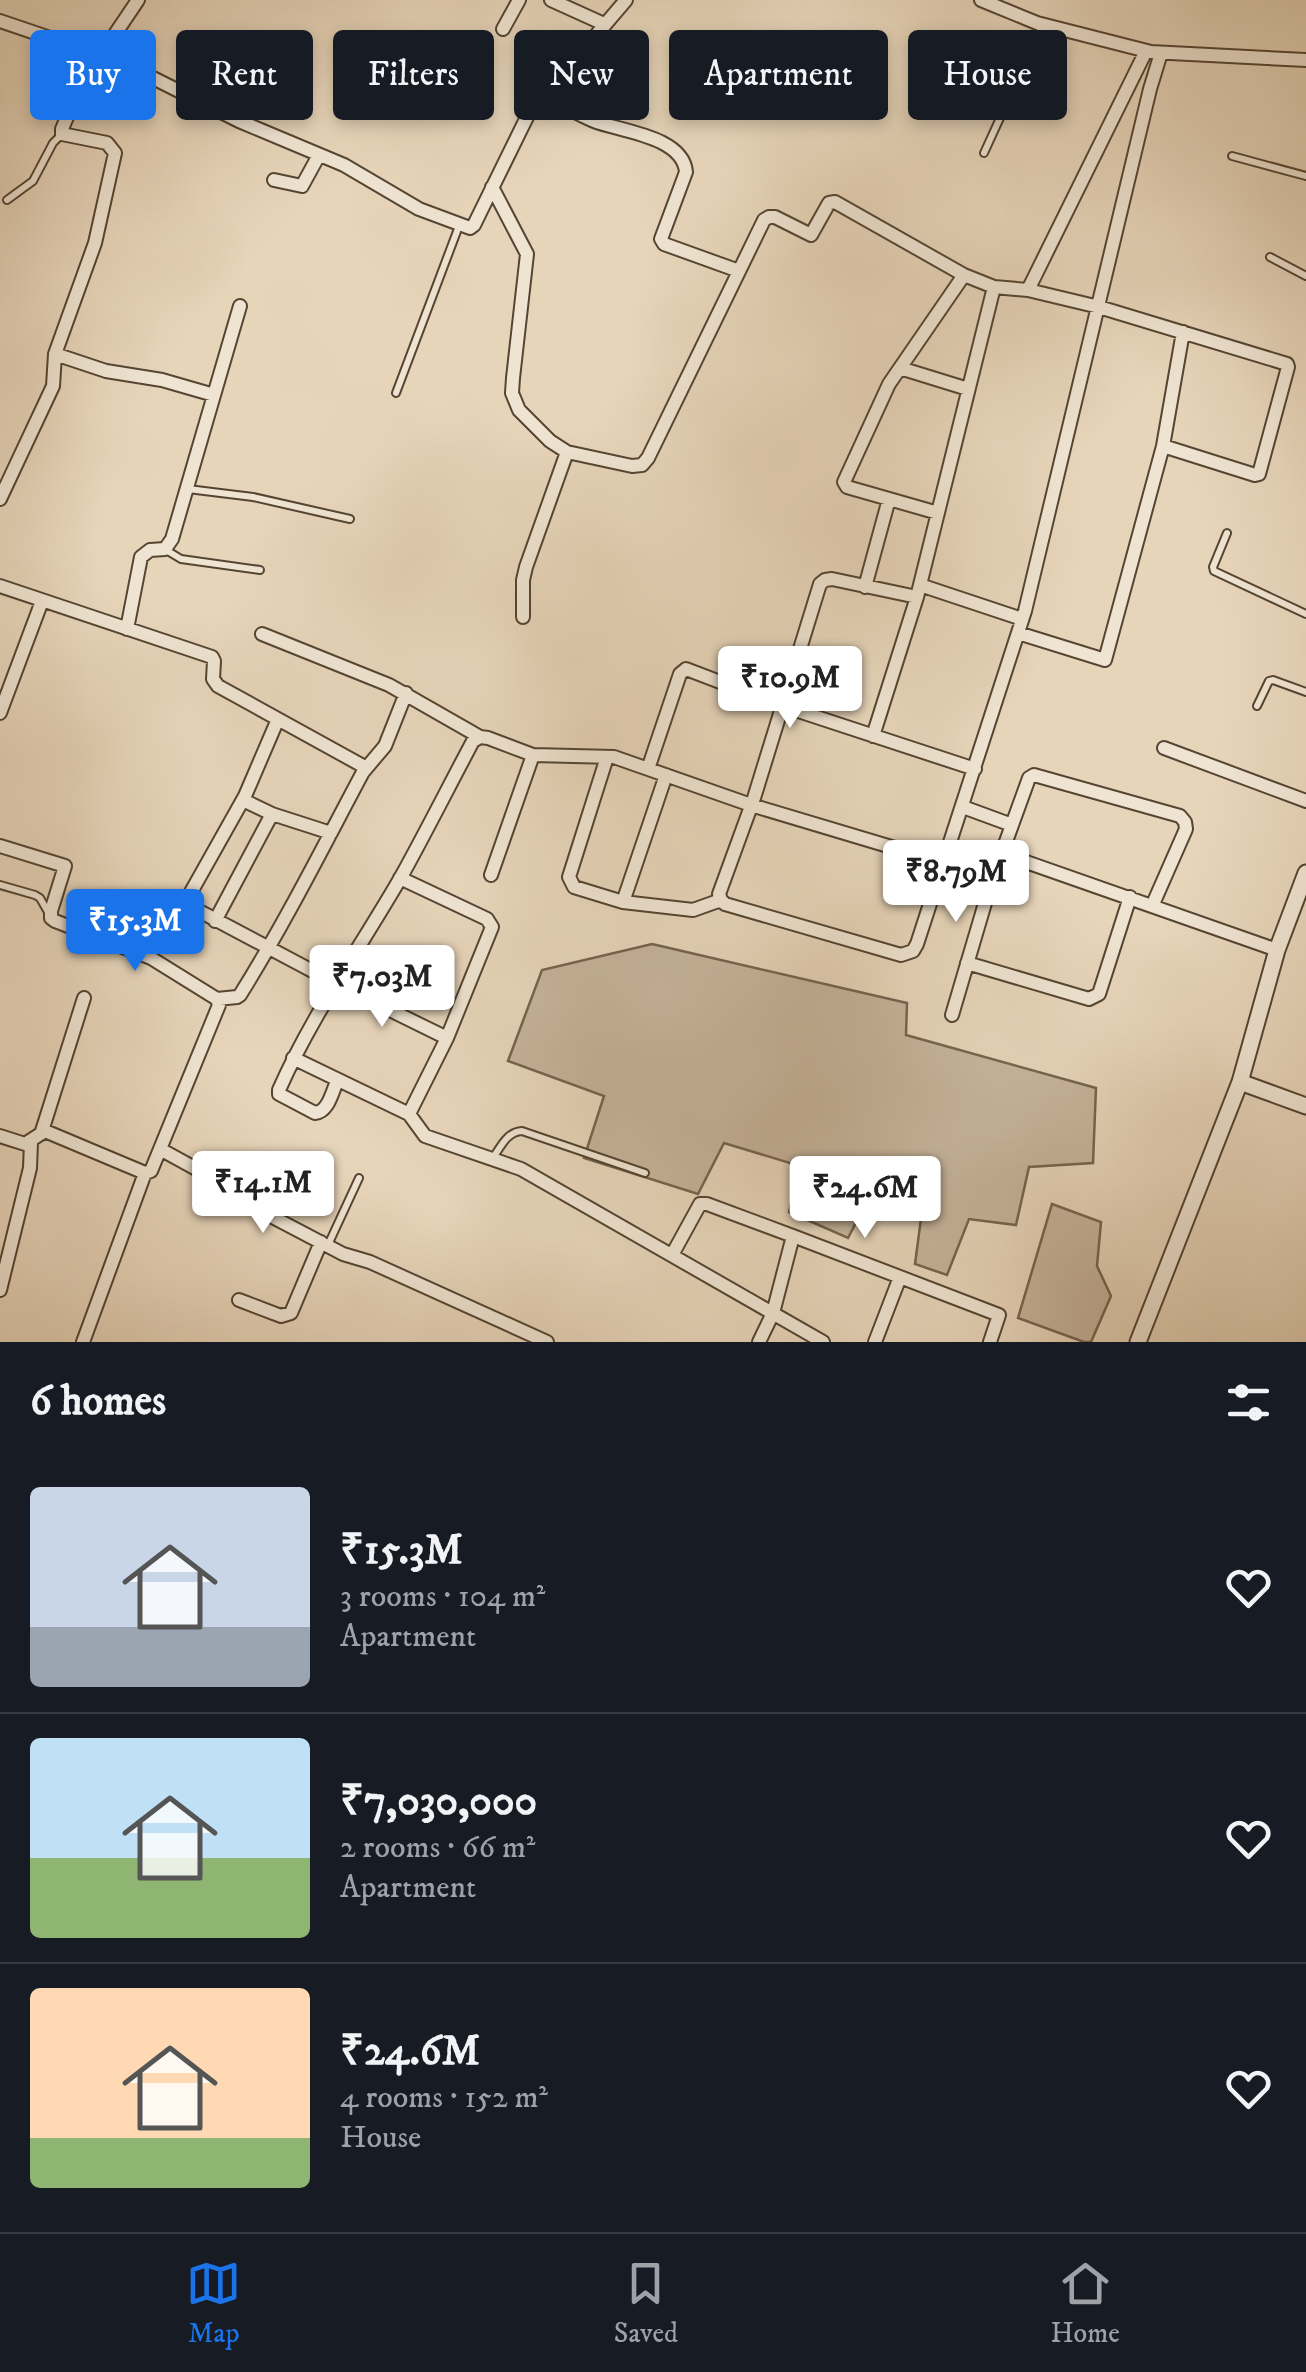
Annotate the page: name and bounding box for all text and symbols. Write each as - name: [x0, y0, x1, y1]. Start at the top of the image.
- chip: Buy: [30, 30, 156, 120]
- chip: Rent: [176, 30, 313, 120]
- chip: Filters: [333, 30, 494, 120]
- chip: New: [514, 30, 649, 120]
- chip: Apartment: [669, 30, 888, 120]
- chip: House: [908, 30, 1067, 120]
- pin: ₹10.9M: [709, 646, 871, 731]
- text: ₹10.9M: [740, 658, 840, 698]
- pin: ₹8.79M: [875, 840, 1037, 925]
- text: ₹8.79M: [905, 852, 1007, 892]
- pin: ₹15.3M: [54, 889, 216, 974]
- text: ₹15.3M: [88, 901, 182, 941]
- pin: ₹7.03M: [301, 945, 463, 1030]
- text: ₹7.03M: [332, 957, 432, 997]
- pin: ₹14.1M: [182, 1151, 344, 1236]
- pin: ₹24.6M: [784, 1156, 946, 1241]
- text: ₹14.1M: [214, 1163, 312, 1203]
- text: ₹24.6M: [812, 1168, 918, 1208]
- icon: filters: [1221, 1375, 1276, 1430]
- text: 6 homes: [30, 1376, 166, 1428]
- text: ₹15.3M: [340, 1525, 463, 1577]
- icon: home: [110, 1527, 230, 1647]
- icon: heart: [1221, 1560, 1276, 1615]
- text: 3 rooms · 104 m²: [340, 1577, 545, 1617]
- text: Apartment: [340, 1617, 476, 1657]
- text: ₹7,030,000: [340, 1776, 537, 1828]
- icon: home: [110, 1778, 230, 1898]
- icon: heart: [1221, 1811, 1276, 1866]
- text: 2 rooms · 66 m²: [340, 1828, 535, 1868]
- text: Apartment: [340, 1868, 476, 1908]
- text: ₹24.6M: [340, 2026, 480, 2078]
- icon: home: [110, 2028, 230, 2148]
- icon: heart: [1221, 2061, 1276, 2116]
- text: 4 rooms · 152 m²: [340, 2078, 548, 2118]
- text: House: [340, 2118, 421, 2158]
- tab: Map: [186, 2256, 241, 2351]
- tab: Saved: [614, 2256, 678, 2351]
- tab: Home: [1051, 2256, 1120, 2351]

